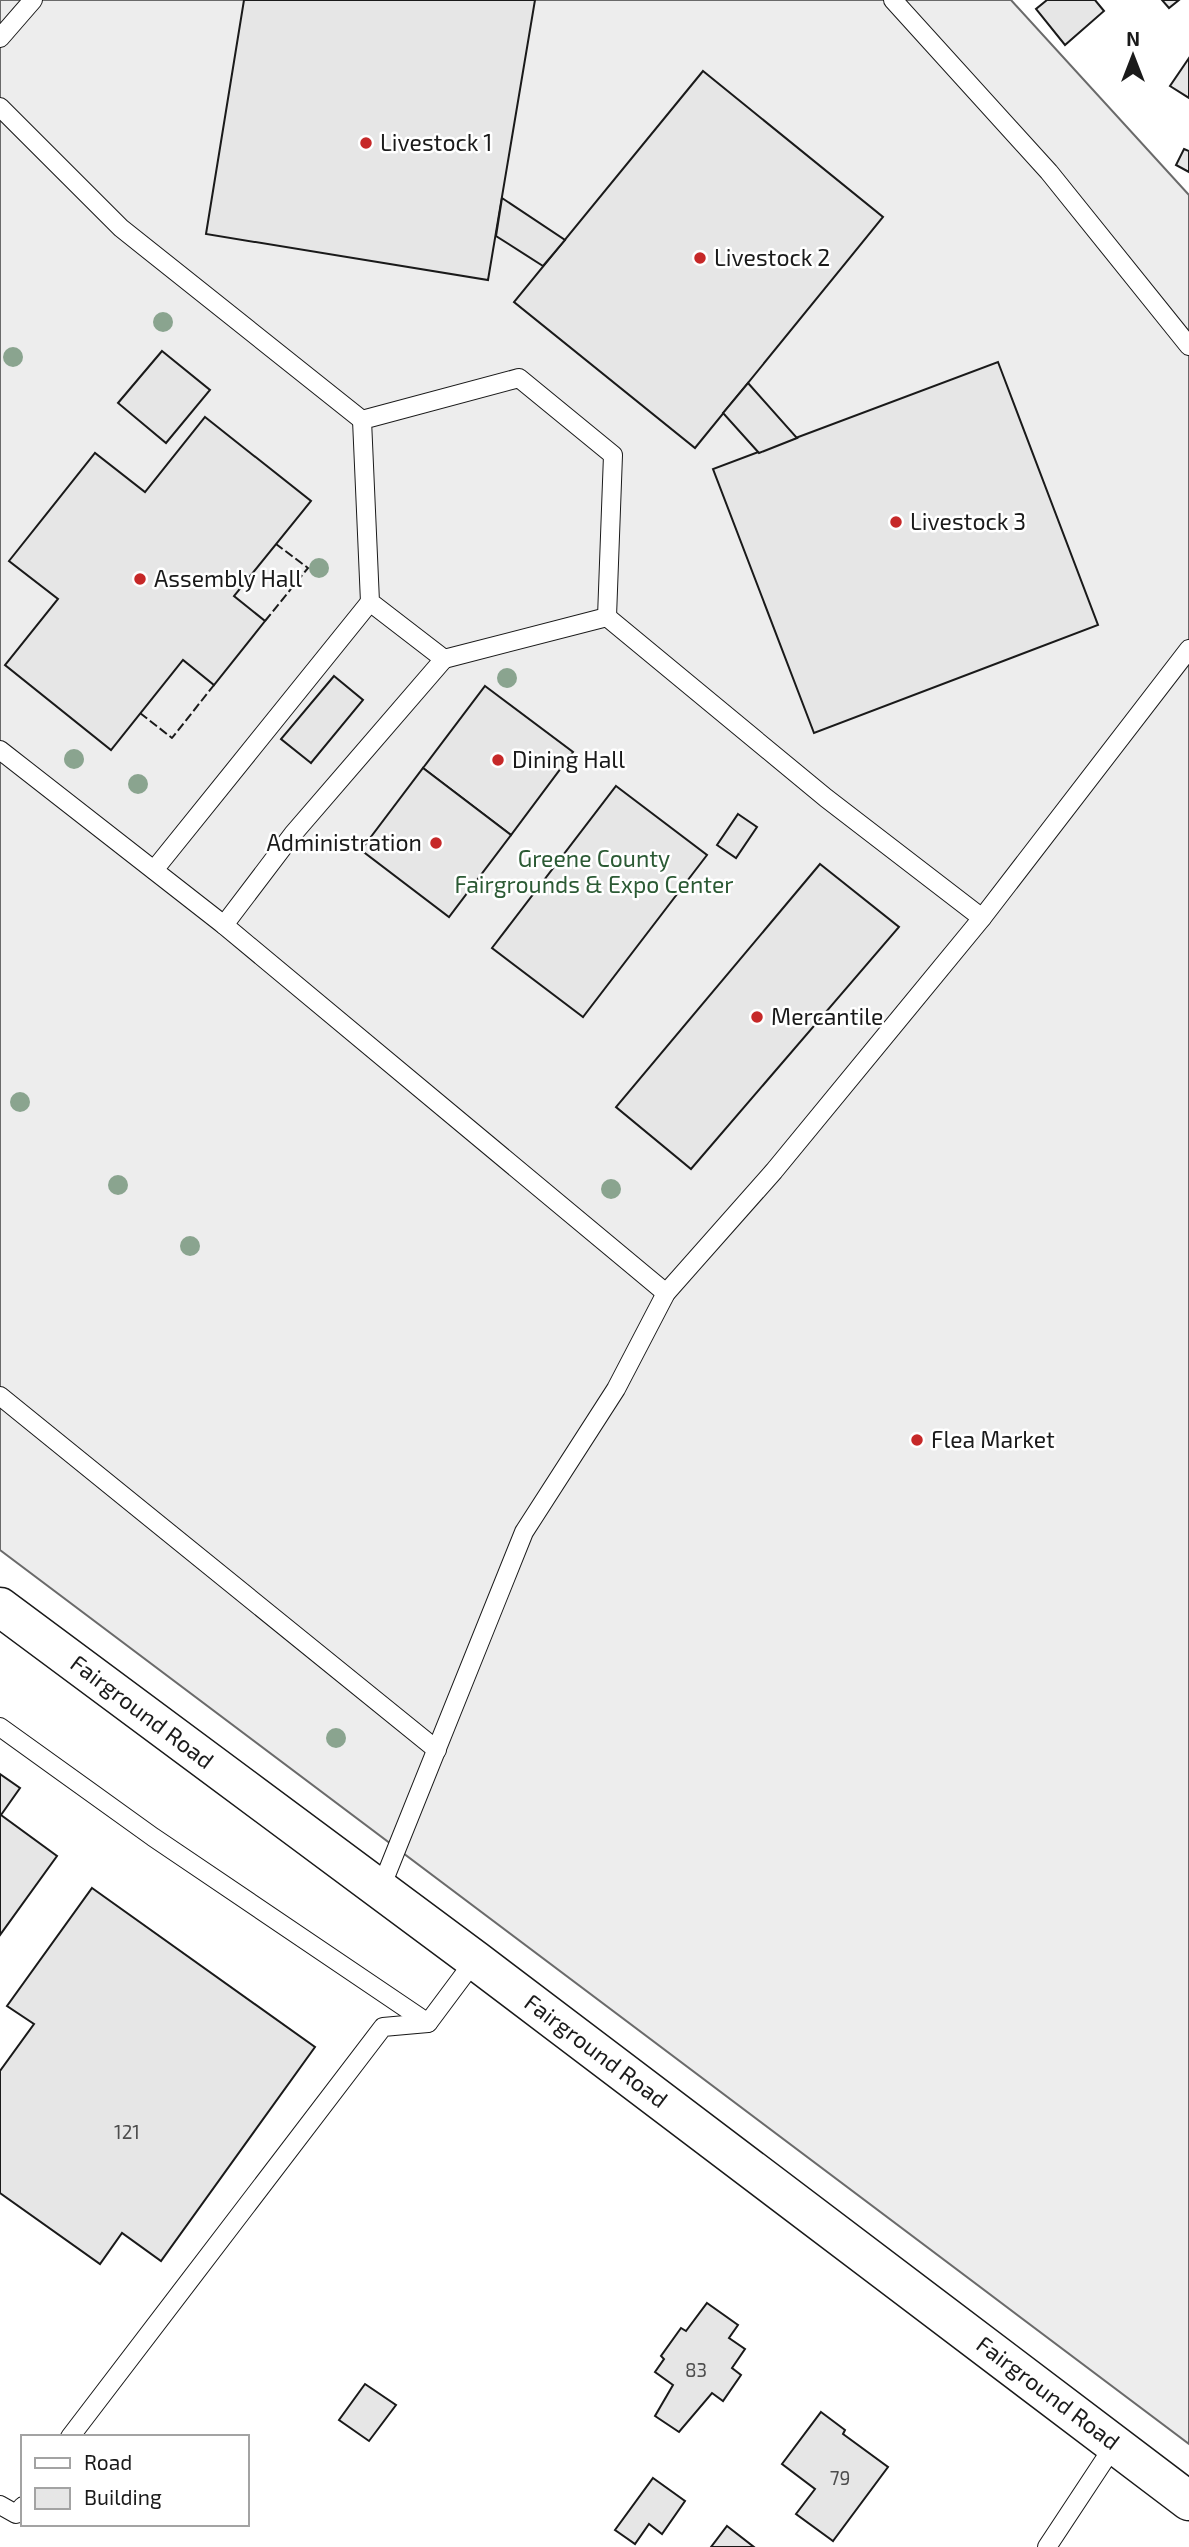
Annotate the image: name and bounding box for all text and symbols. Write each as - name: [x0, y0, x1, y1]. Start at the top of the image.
- north arrow: [1098, 21, 1168, 91]
- text: N: [1126, 27, 1140, 50]
- place label: Livestock 1: [380, 128, 492, 156]
- marker: Livestock 1: [358, 135, 374, 151]
- place label: Livestock 2: [714, 243, 830, 271]
- marker: Livestock 2: [692, 250, 708, 266]
- place label: Livestock 3: [910, 507, 1026, 535]
- marker: Livestock 3: [888, 514, 904, 530]
- place label: Assembly Hall: [154, 564, 302, 592]
- marker: Assembly Hall: [132, 571, 148, 587]
- place label: Dining Hall: [512, 745, 625, 773]
- marker: Dining Hall: [490, 752, 506, 768]
- place label: Administration: [266, 828, 422, 856]
- marker: Administration: [428, 835, 444, 851]
- park label: Greene County Fairgrounds & Expo Center: [454, 844, 734, 898]
- place label: Mercantile: [771, 1002, 883, 1030]
- marker: Mercantile: [749, 1009, 765, 1025]
- place label: Flea Market: [931, 1425, 1055, 1453]
- marker: Flea Market: [909, 1432, 925, 1448]
- street label: Fairground Road: [66, 1648, 220, 1774]
- street label: Fairground Road: [520, 1987, 674, 2113]
- house number: 121: [114, 2120, 140, 2143]
- street label: Fairground Road: [972, 2329, 1126, 2455]
- house number: 83: [685, 2358, 707, 2381]
- legend: [21, 2435, 248, 2526]
- text: Road: [84, 2449, 132, 2474]
- house number: 79: [830, 2466, 850, 2489]
- text: Building: [84, 2484, 162, 2509]

